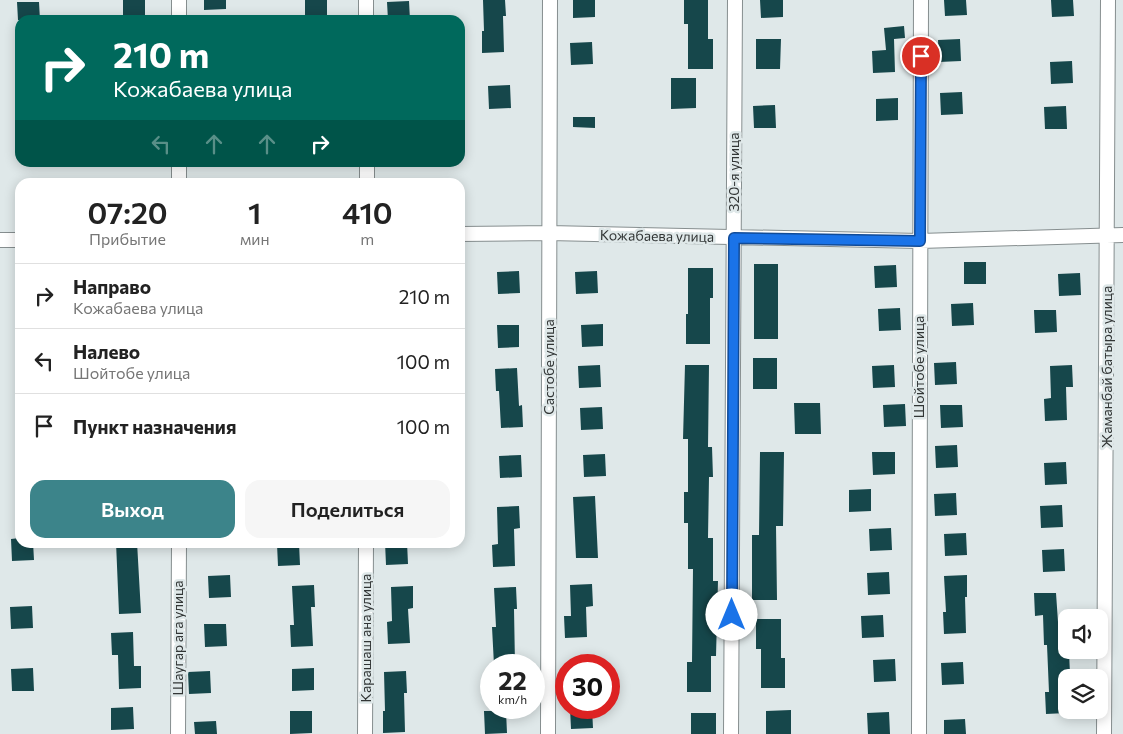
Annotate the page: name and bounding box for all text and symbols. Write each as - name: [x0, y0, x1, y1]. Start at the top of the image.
- text: 210 m: [113, 32, 209, 75]
- icon: right: [30, 35, 95, 100]
- pin: [900, 35, 942, 77]
- icon: arrive: [907, 42, 935, 70]
- text: Кожабаева улица: [113, 75, 292, 102]
- icon: left: [147, 130, 175, 158]
- icon: ahead: [200, 130, 228, 158]
- icon: ahead: [253, 130, 281, 158]
- icon: right: [306, 130, 334, 158]
- street label: 320-я улица: [725, 132, 742, 212]
- text: 07:20: [87, 193, 168, 230]
- text: 1: [248, 193, 261, 230]
- text: 410: [342, 193, 393, 230]
- street label: Кожабаева улица: [600, 226, 714, 245]
- text: Прибытие: [89, 229, 166, 248]
- text: мин: [240, 229, 270, 248]
- text: m: [360, 229, 374, 248]
- text: Направо: [73, 275, 151, 298]
- icon: right: [30, 282, 58, 310]
- text: 210 m: [399, 285, 450, 308]
- street label: Жаманбай батыра улица: [1098, 286, 1115, 448]
- text: Кожабаева улица: [73, 298, 203, 317]
- street label: Шойтобе улица: [910, 316, 927, 418]
- street label: Састобе улица: [540, 319, 557, 415]
- text: Налево: [73, 340, 140, 363]
- icon: left: [30, 347, 58, 375]
- text: 100 m: [397, 350, 450, 373]
- text: Шойтобе улица: [73, 363, 190, 382]
- icon: arrive: [30, 412, 58, 440]
- text: Пункт назначения: [73, 415, 236, 438]
- text: 100 m: [397, 415, 450, 438]
- button: Выход: [30, 480, 235, 538]
- button: Поделиться: [245, 480, 450, 538]
- street label: Карашаш ана улица: [357, 574, 374, 702]
- street label: Шаугар ага улица: [169, 581, 186, 695]
- position arrow: [705, 588, 757, 640]
- map controls: [1058, 609, 1108, 719]
- button: sound: [1058, 609, 1108, 659]
- speed limit sign: 30: [555, 654, 620, 719]
- text: 22: [498, 665, 527, 695]
- button: layers: [1058, 669, 1108, 719]
- text: km/h: [498, 692, 527, 706]

